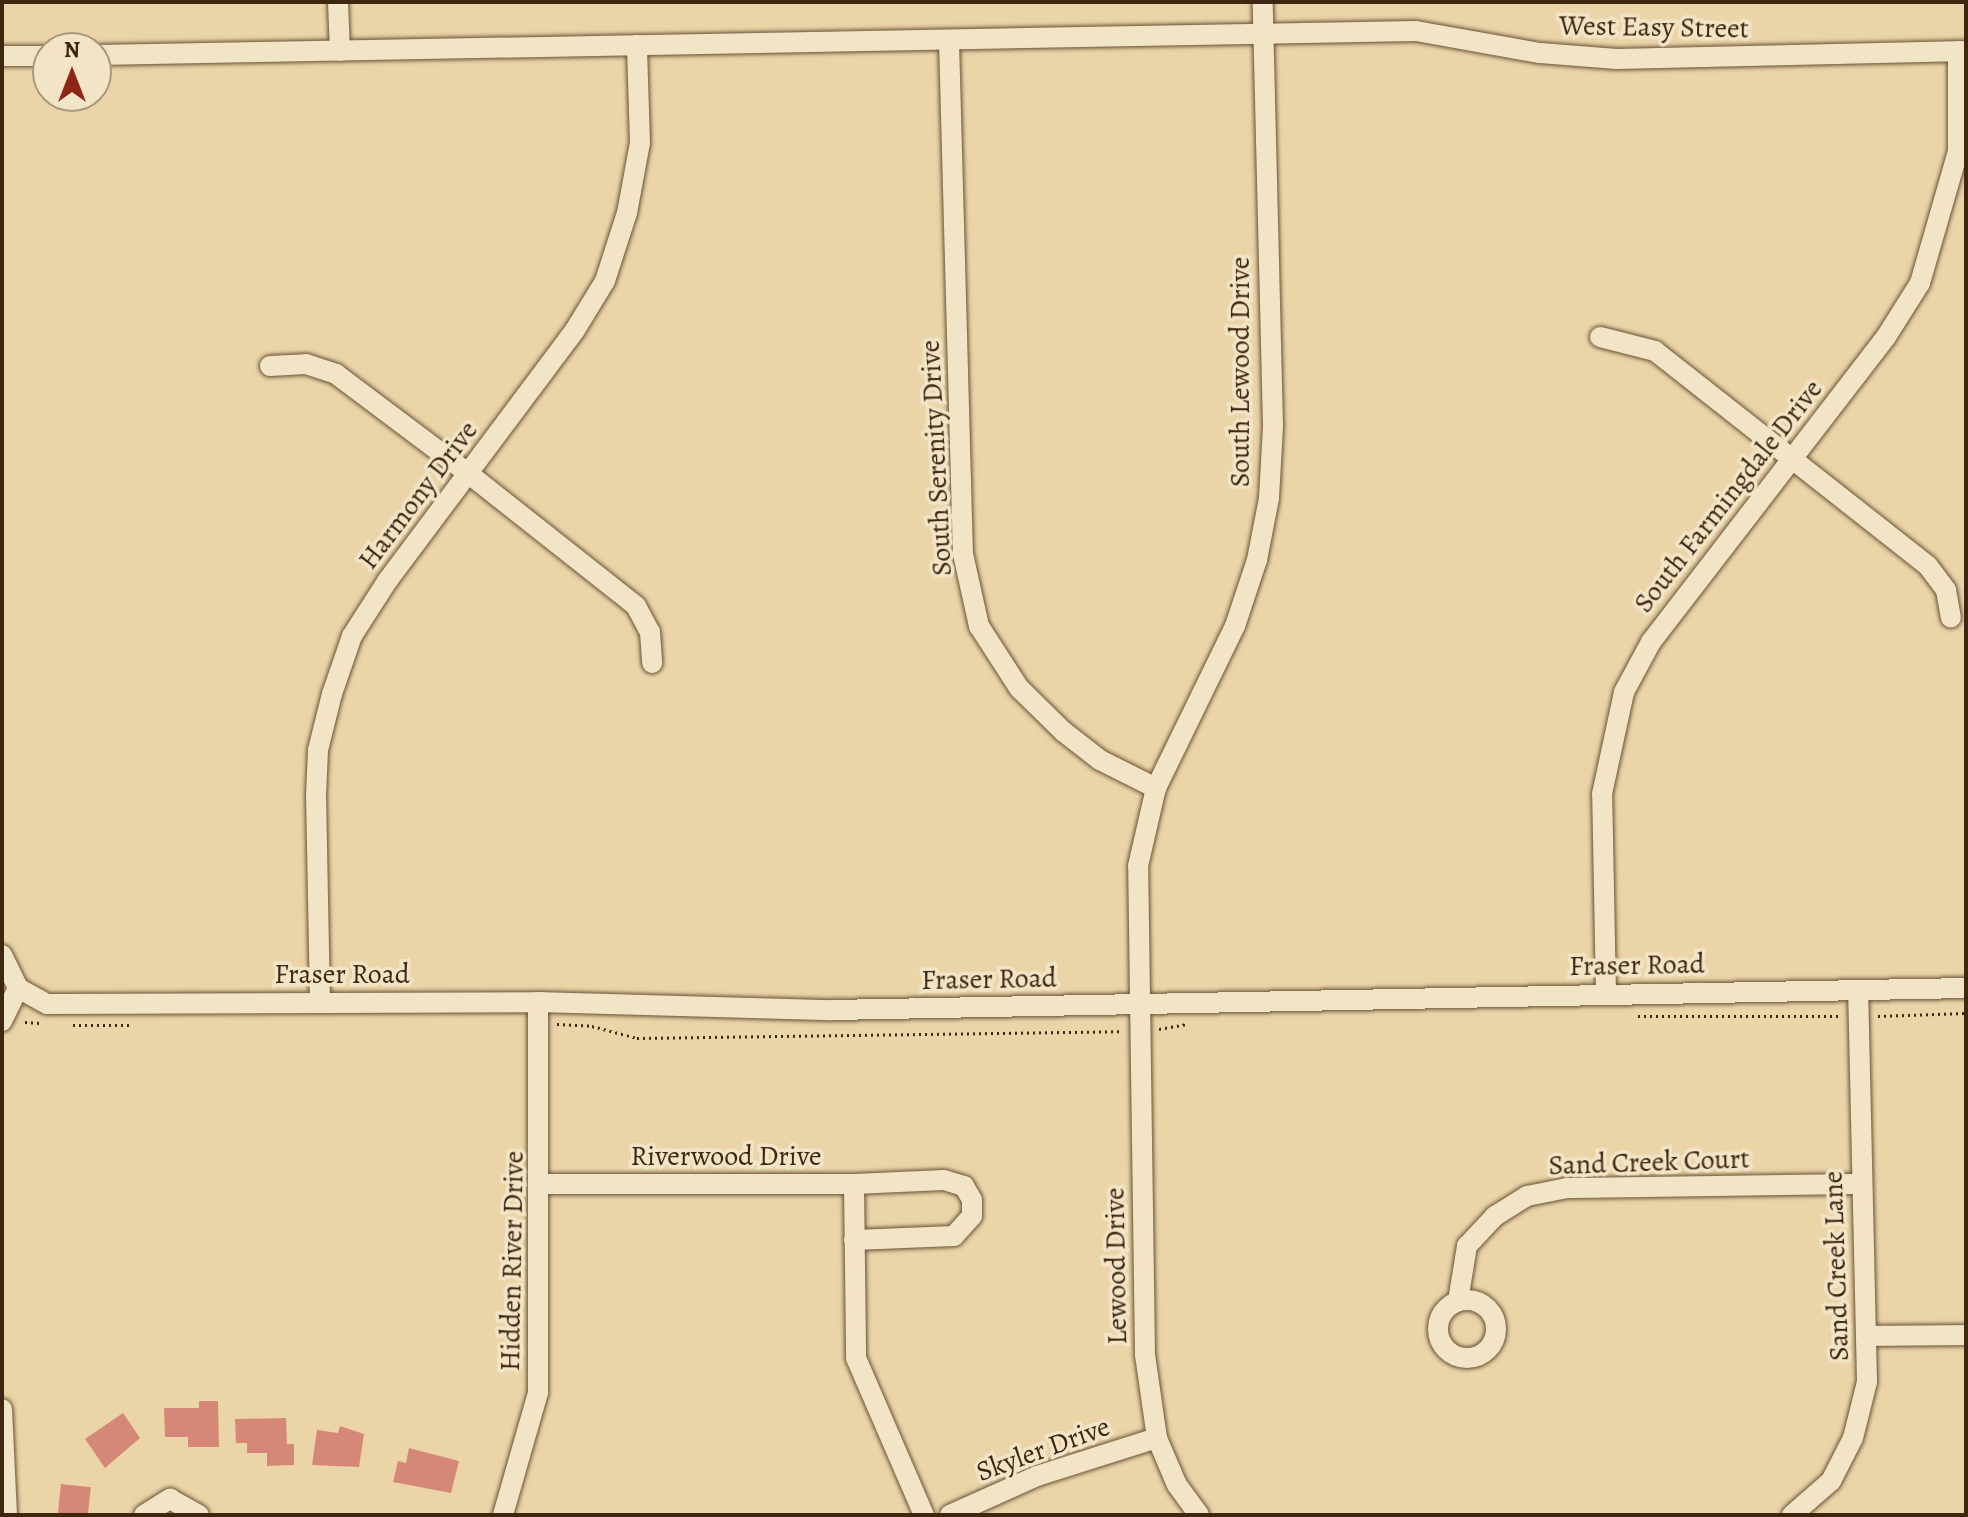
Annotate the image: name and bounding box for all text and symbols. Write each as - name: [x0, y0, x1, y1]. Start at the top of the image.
- street label: West Easy Street: [1559, 9, 1749, 45]
- north arrow: [32, 32, 112, 112]
- text: N: [64, 35, 80, 65]
- street label: South Lewood Drive: [1223, 257, 1257, 487]
- street label: South Serenity Drive: [913, 339, 959, 577]
- street label: South Farmingdale Drive: [1627, 373, 1829, 619]
- street label: Harmony Drive: [351, 414, 485, 576]
- street label: Fraser Road: [1569, 947, 1705, 983]
- street label: Fraser Road: [274, 957, 410, 991]
- street label: Fraser Road: [921, 961, 1057, 997]
- street label: Riverwood Drive: [630, 1139, 822, 1173]
- street label: Sand Creek Court: [1548, 1142, 1750, 1182]
- street label: Hidden River Drive: [493, 1150, 531, 1372]
- street label: Sand Creek Lane: [1816, 1170, 1856, 1362]
- street label: Lewood Drive: [1098, 1187, 1134, 1345]
- street label: Skyler Drive: [972, 1409, 1114, 1489]

